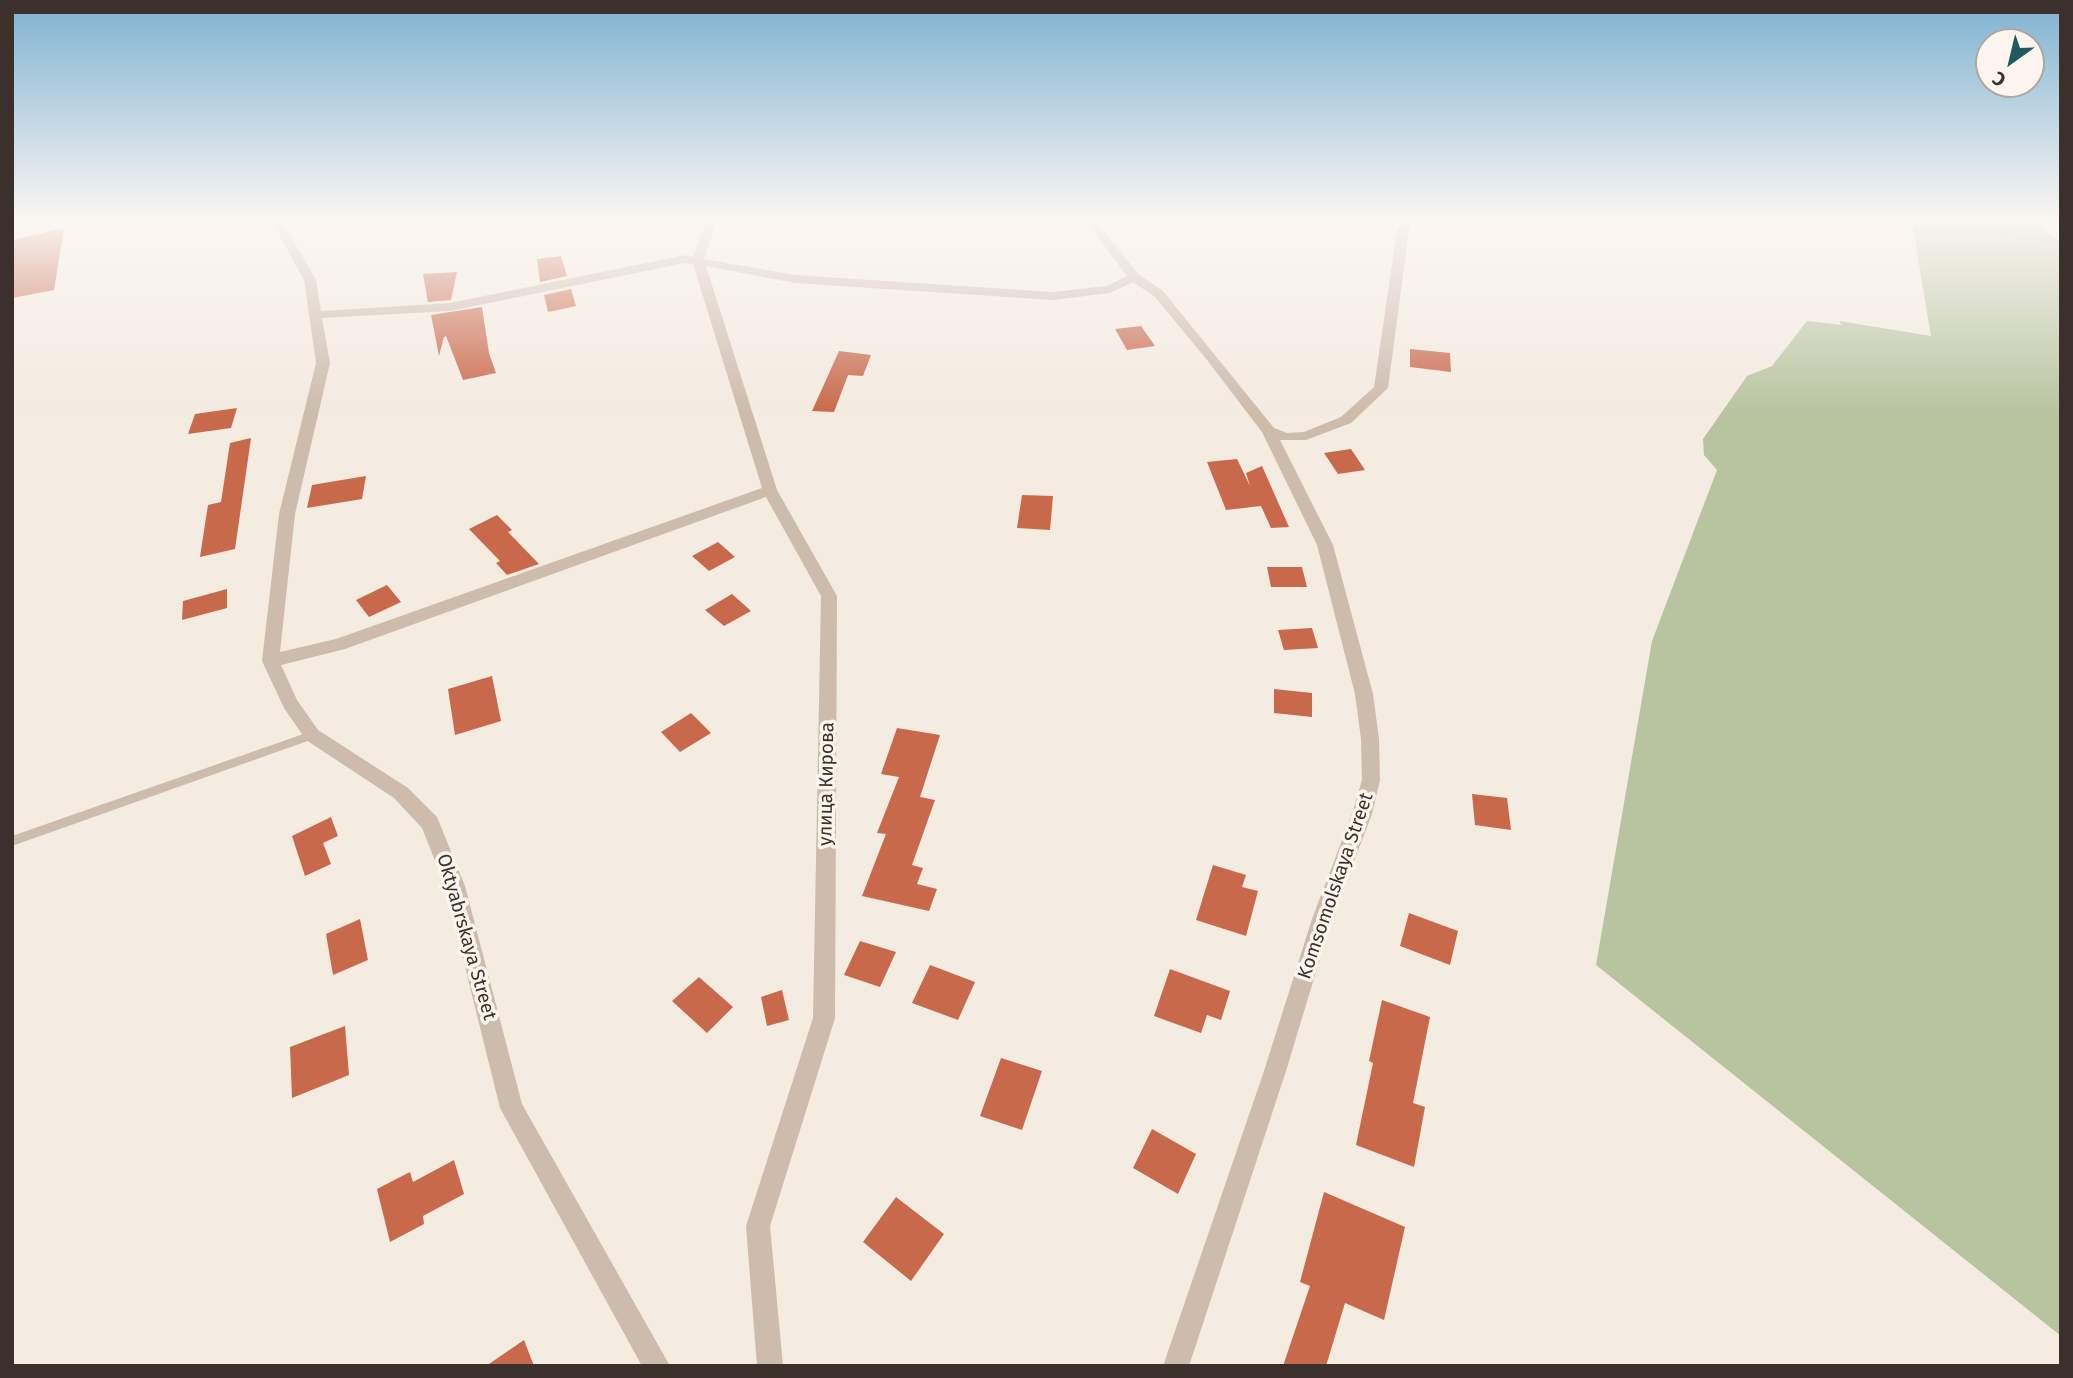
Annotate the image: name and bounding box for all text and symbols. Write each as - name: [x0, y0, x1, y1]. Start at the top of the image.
- north arrow: [1975, 28, 2045, 98]
- text: С: [1988, 67, 2010, 92]
- street label: улица Кирова: [815, 722, 839, 846]
- street label: Komsomolskaya Street: [1293, 790, 1379, 982]
- street label: Oktyabrskaya Street: [431, 851, 501, 1023]

